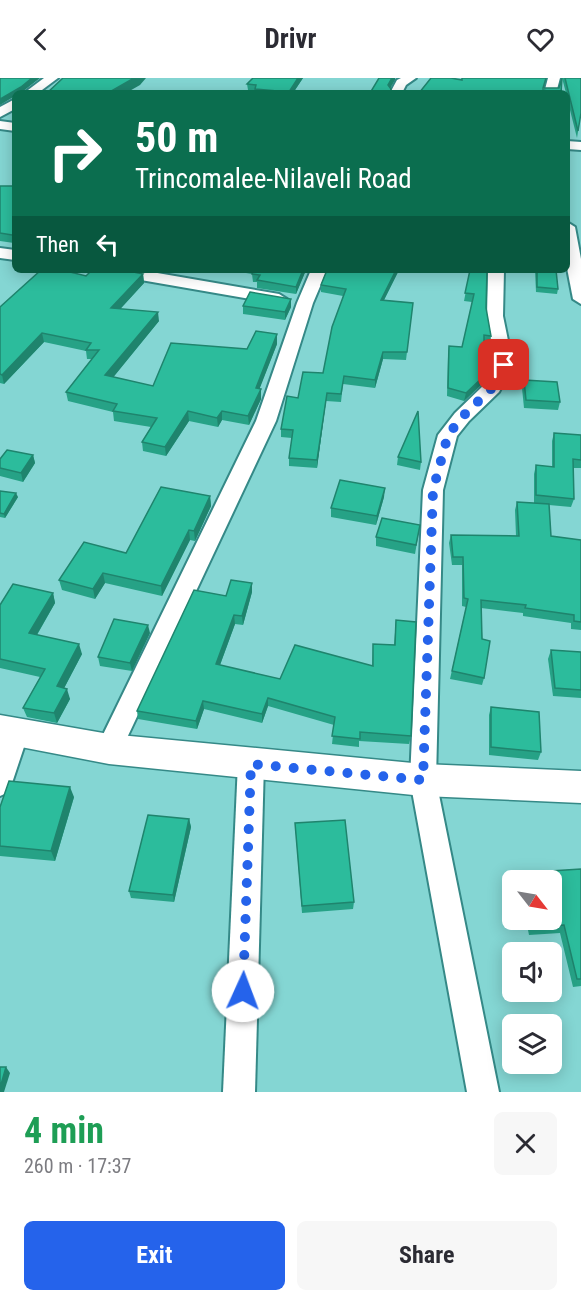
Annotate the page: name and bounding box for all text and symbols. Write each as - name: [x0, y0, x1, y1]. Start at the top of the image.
- icon: back: [24, 23, 57, 56]
- text: Drivr: [264, 23, 317, 55]
- icon: heart: [524, 23, 557, 56]
- text: 50 m: [135, 113, 218, 162]
- icon: right: [36, 114, 114, 192]
- text: Trincomalee-Nilaveli Road: [135, 163, 412, 195]
- icon: left: [91, 228, 124, 261]
- text: Then: [36, 232, 79, 257]
- pin: [478, 339, 529, 390]
- icon: arrive: [487, 348, 520, 381]
- north arrow: [502, 870, 562, 930]
- map controls: [502, 870, 562, 1074]
- button: sound: [502, 942, 562, 1002]
- position arrow: [211, 959, 275, 1023]
- button: layers: [502, 1014, 562, 1074]
- text: 4 min: [24, 1110, 104, 1152]
- button: close: [494, 1112, 557, 1175]
- text: 260 m · 17:37: [24, 1154, 131, 1178]
- button: Exit: [24, 1221, 285, 1290]
- button: Share: [297, 1221, 557, 1290]

